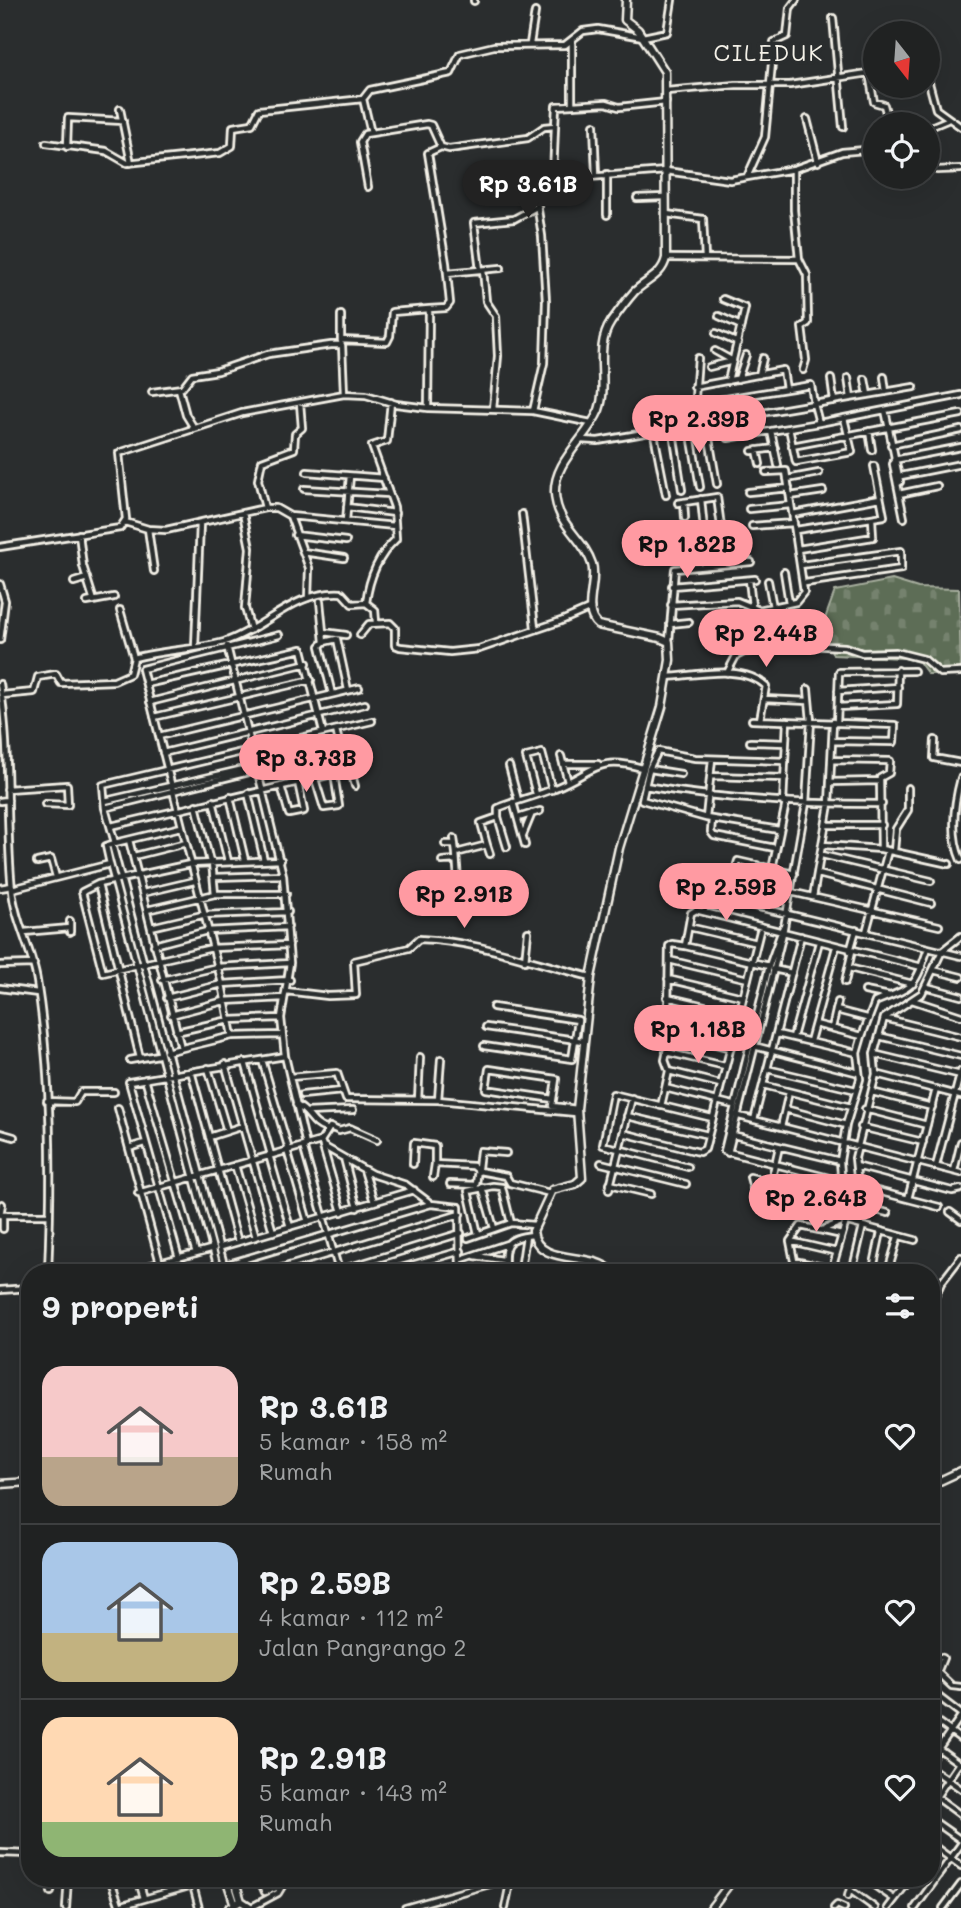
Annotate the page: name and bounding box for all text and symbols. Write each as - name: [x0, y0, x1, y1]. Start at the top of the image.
- north arrow: [863, 21, 940, 98]
- map controls: [863, 21, 940, 189]
- district label: CILEDUK: [714, 37, 824, 67]
- button: locate: [863, 112, 940, 189]
- pin: Rp 3.61B: [456, 160, 600, 220]
- text: Rp 3.61B: [478, 168, 578, 198]
- pin: Rp 2.39B: [627, 396, 771, 455]
- text: Rp 2.39B: [648, 403, 750, 433]
- pin: Rp 1.82B: [615, 520, 759, 580]
- text: Rp 1.82B: [638, 528, 736, 558]
- pin: Rp 2.44B: [694, 610, 838, 669]
- text: Rp 2.44B: [714, 617, 818, 647]
- pin: Rp 3.73B: [234, 734, 378, 794]
- text: Rp 3.73B: [255, 742, 357, 772]
- pin: Rp 2.59B: [654, 864, 798, 923]
- pin: Rp 2.91B: [392, 870, 536, 930]
- text: Rp 2.59B: [675, 871, 777, 901]
- text: Rp 2.91B: [415, 878, 513, 908]
- pin: Rp 1.18B: [626, 1006, 770, 1065]
- text: Rp 1.18B: [650, 1013, 746, 1043]
- pin: Rp 2.64B: [744, 1174, 888, 1234]
- text: Rp 2.64B: [765, 1182, 867, 1212]
- text: 9 properti: [42, 1286, 199, 1326]
- icon: filters: [881, 1287, 919, 1325]
- text: Rp 3.61B: [259, 1386, 388, 1426]
- icon: home: [98, 1394, 182, 1478]
- icon: heart: [881, 1417, 919, 1455]
- text: 5 kamar · 158 m²: [259, 1426, 447, 1456]
- text: Rumah: [259, 1456, 332, 1486]
- text: Rp 2.59B: [259, 1562, 391, 1602]
- icon: home: [98, 1570, 182, 1654]
- icon: heart: [881, 1593, 919, 1631]
- text: 4 kamar · 112 m²: [259, 1602, 443, 1632]
- text: Jalan Pangrango 2: [259, 1632, 466, 1662]
- text: Rp 2.91B: [259, 1737, 387, 1777]
- icon: home: [98, 1745, 182, 1829]
- icon: heart: [881, 1768, 919, 1806]
- text: 5 kamar · 143 m²: [259, 1777, 447, 1807]
- text: Rumah: [259, 1807, 332, 1837]

